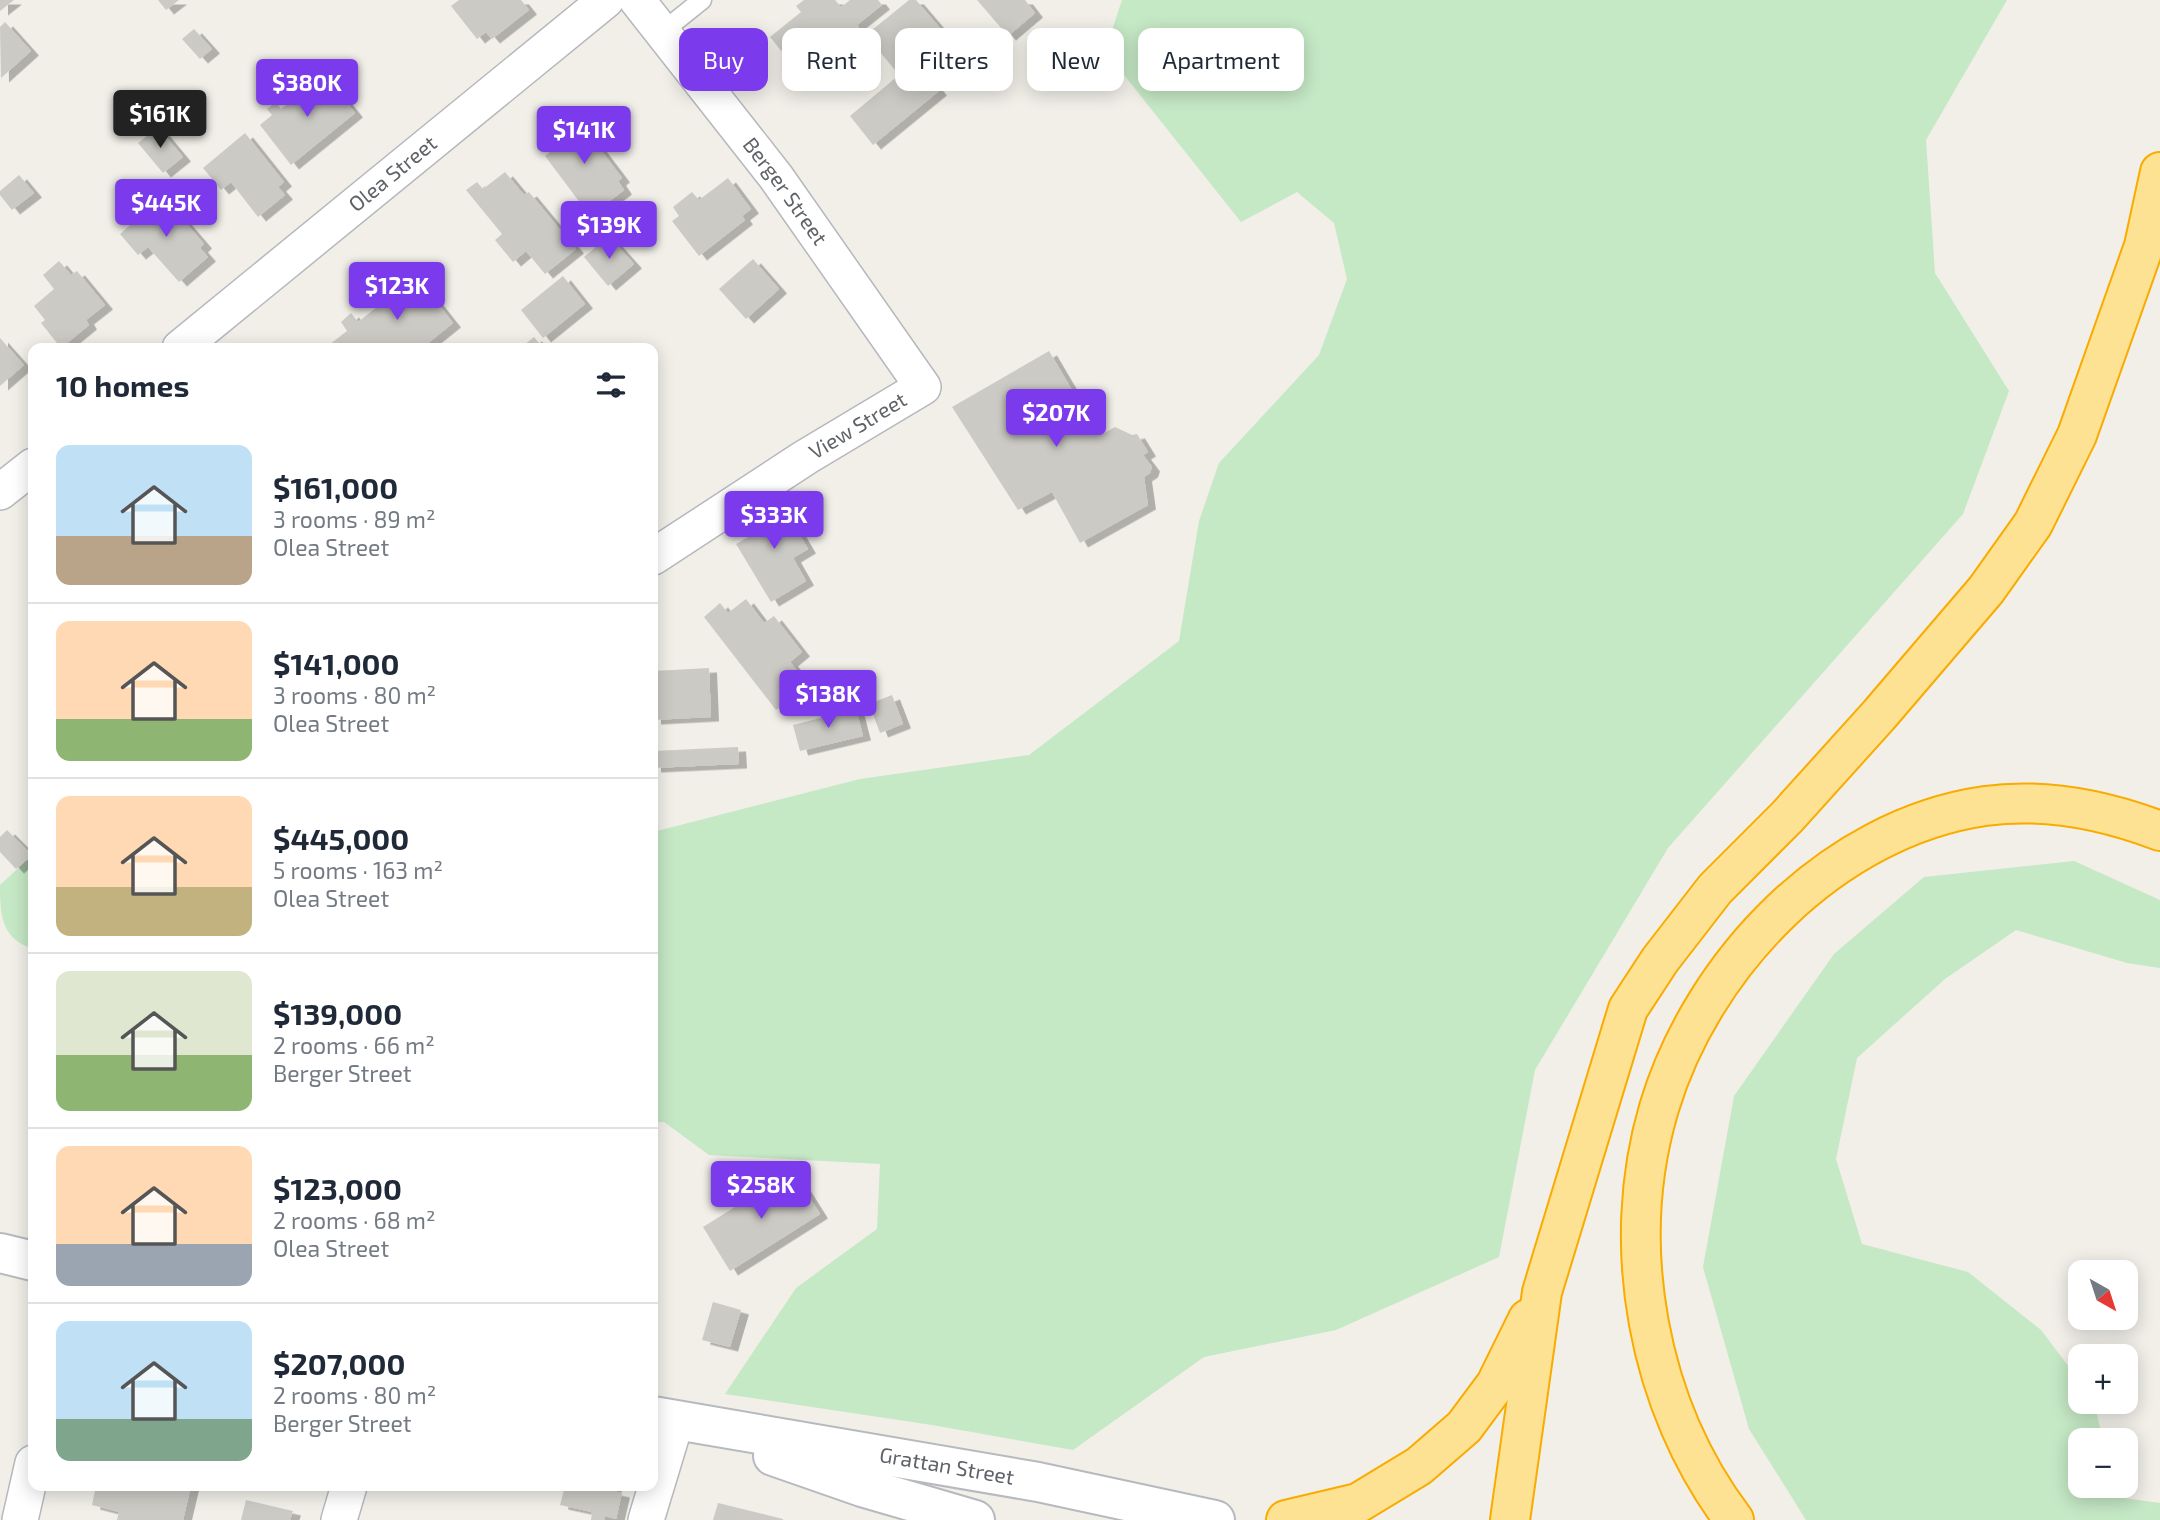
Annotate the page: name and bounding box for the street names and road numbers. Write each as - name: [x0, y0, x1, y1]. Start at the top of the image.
- street label: Olea Street: [343, 130, 441, 216]
- street label: Berger Street: [739, 132, 834, 249]
- street label: View Street: [804, 386, 910, 464]
- street label: Grattan Street: [878, 1441, 1016, 1489]

